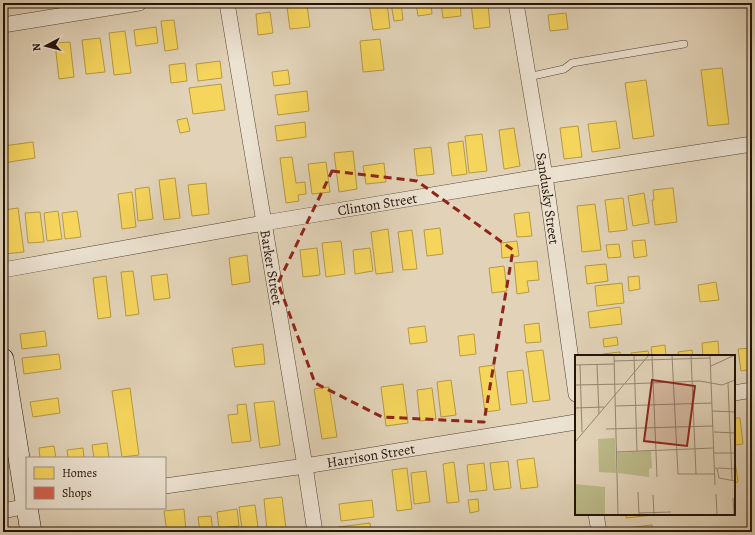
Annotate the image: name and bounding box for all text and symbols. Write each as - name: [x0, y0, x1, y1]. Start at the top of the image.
- north arrow: [26, 26, 66, 66]
- text: N: [29, 42, 45, 52]
- street label: Sandusky Street: [532, 151, 564, 246]
- street label: Clinton Street: [336, 188, 419, 220]
- street label: Barker Street: [256, 228, 287, 307]
- inset map: [575, 355, 735, 515]
- street label: Harrison Street: [325, 439, 417, 472]
- legend: [26, 457, 166, 509]
- text: Homes: [62, 465, 97, 481]
- text: Shops: [62, 485, 92, 501]

